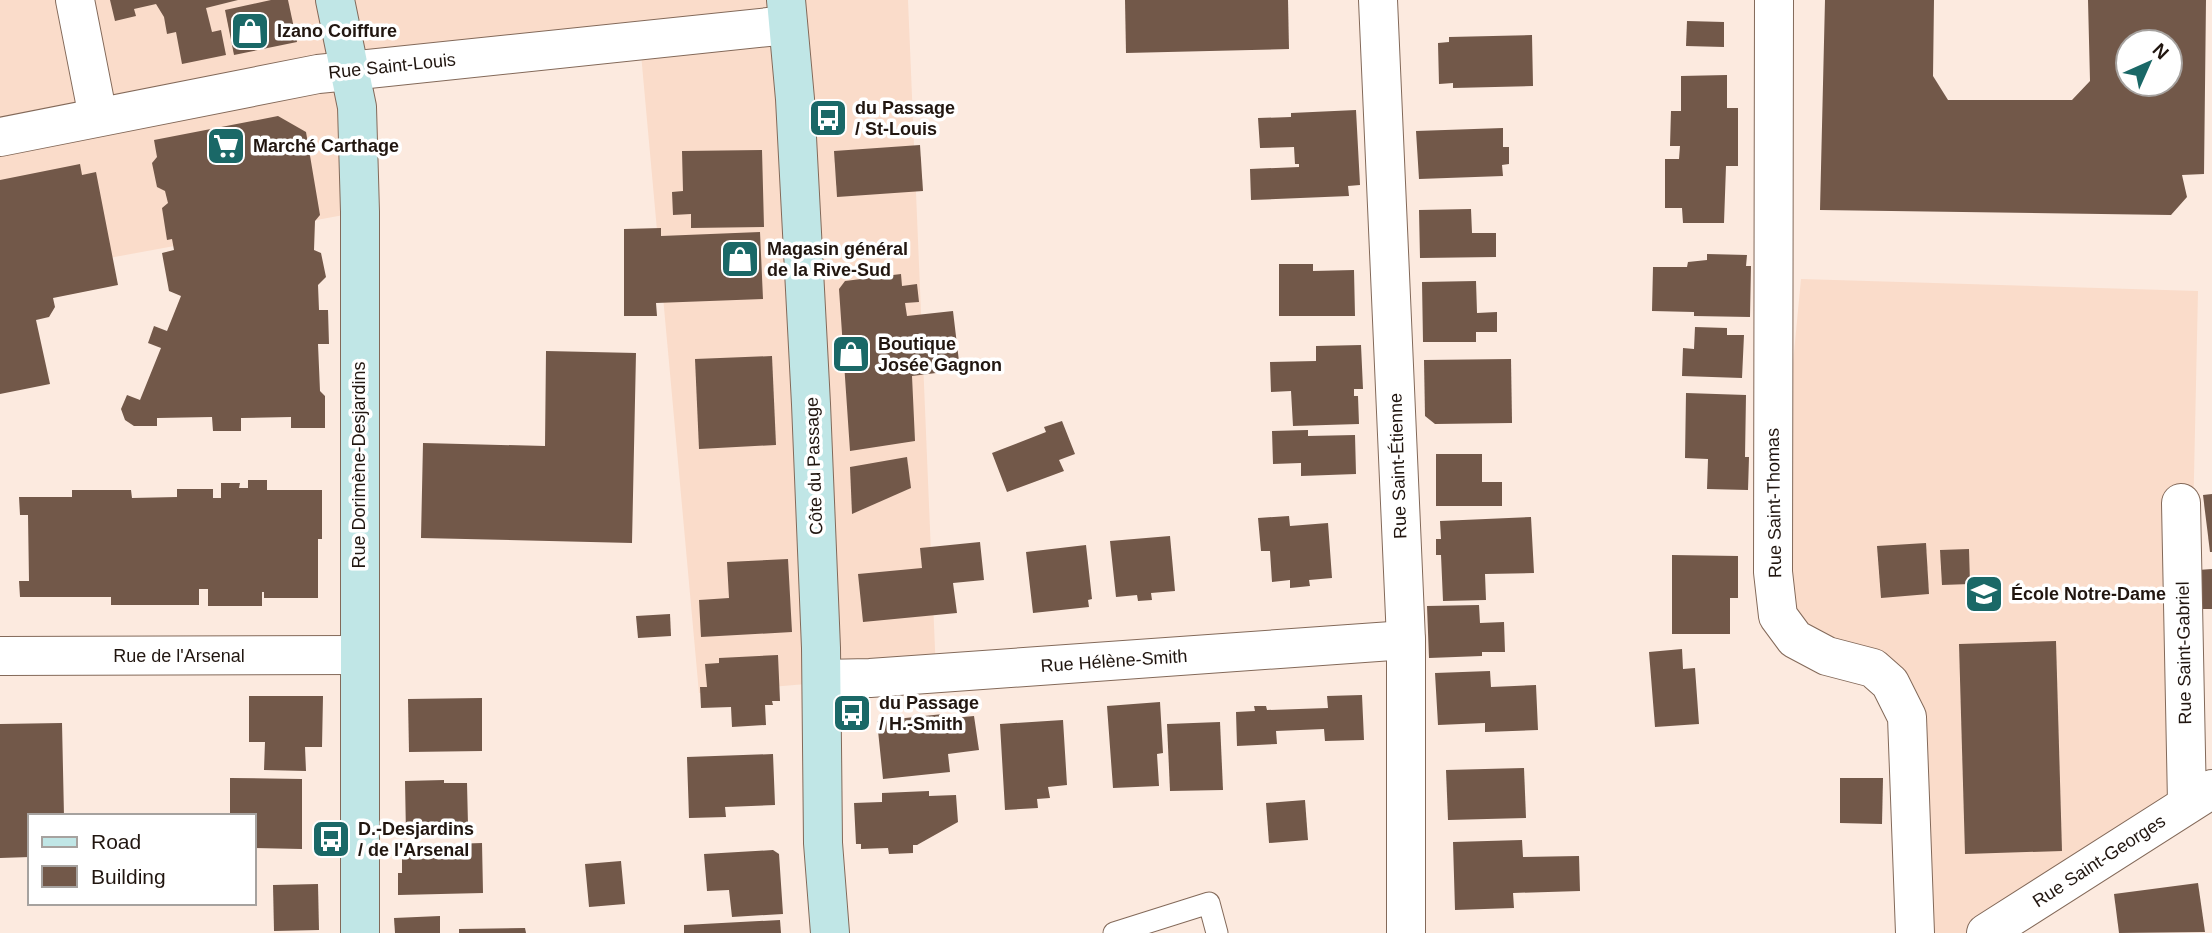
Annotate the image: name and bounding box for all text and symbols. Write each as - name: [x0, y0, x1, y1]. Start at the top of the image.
- shop icon: Izano Coiffure: [229, 10, 271, 52]
- place label: Izano Coiffure: [277, 21, 397, 41]
- north arrow: [2114, 28, 2184, 98]
- text: N: [2148, 39, 2173, 64]
- street label: Rue Saint-Louis: [327, 49, 457, 83]
- bus stop icon: du Passage / St-Louis: [807, 97, 849, 139]
- place label: du Passage / St-Louis: [855, 98, 955, 139]
- supermarket icon: Marché Carthage: [205, 125, 247, 167]
- place label: Marché Carthage: [253, 136, 399, 156]
- shop icon: Magasin général de la Rive-Sud: [719, 238, 761, 280]
- place label: Magasin général de la Rive-Sud: [767, 239, 908, 280]
- shop icon: Boutique Josée Gagnon: [830, 333, 872, 375]
- place label: Boutique Josée Gagnon: [878, 334, 1002, 375]
- street label: Rue Dorimène-Desjardins: [349, 361, 369, 569]
- street label: Rue Saint-Étienne: [1385, 393, 1411, 539]
- street label: Côte du Passage: [802, 397, 826, 535]
- street label: Rue Saint-Thomas: [1763, 428, 1785, 578]
- school or university icon: École Notre-Dame: [1963, 573, 2005, 615]
- street label: Rue Saint-Gabriel: [2173, 581, 2195, 725]
- place label: École Notre-Dame: [2011, 583, 2166, 604]
- street label: Rue de l'Arsenal: [113, 646, 245, 666]
- street label: Rue Hélène-Smith: [1040, 646, 1188, 676]
- bus stop icon: du Passage / H.-Smith: [831, 692, 873, 734]
- place label: du Passage / H.-Smith: [879, 693, 979, 734]
- street label: Rue Saint-Georges: [2029, 811, 2169, 911]
- legend: [28, 814, 256, 905]
- bus stop icon: D.-Desjardins / de l'Arsenal: [310, 818, 352, 860]
- place label: D.-Desjardins / de l'Arsenal: [358, 819, 474, 860]
- text: Road: [91, 830, 141, 853]
- text: Building: [91, 865, 166, 888]

